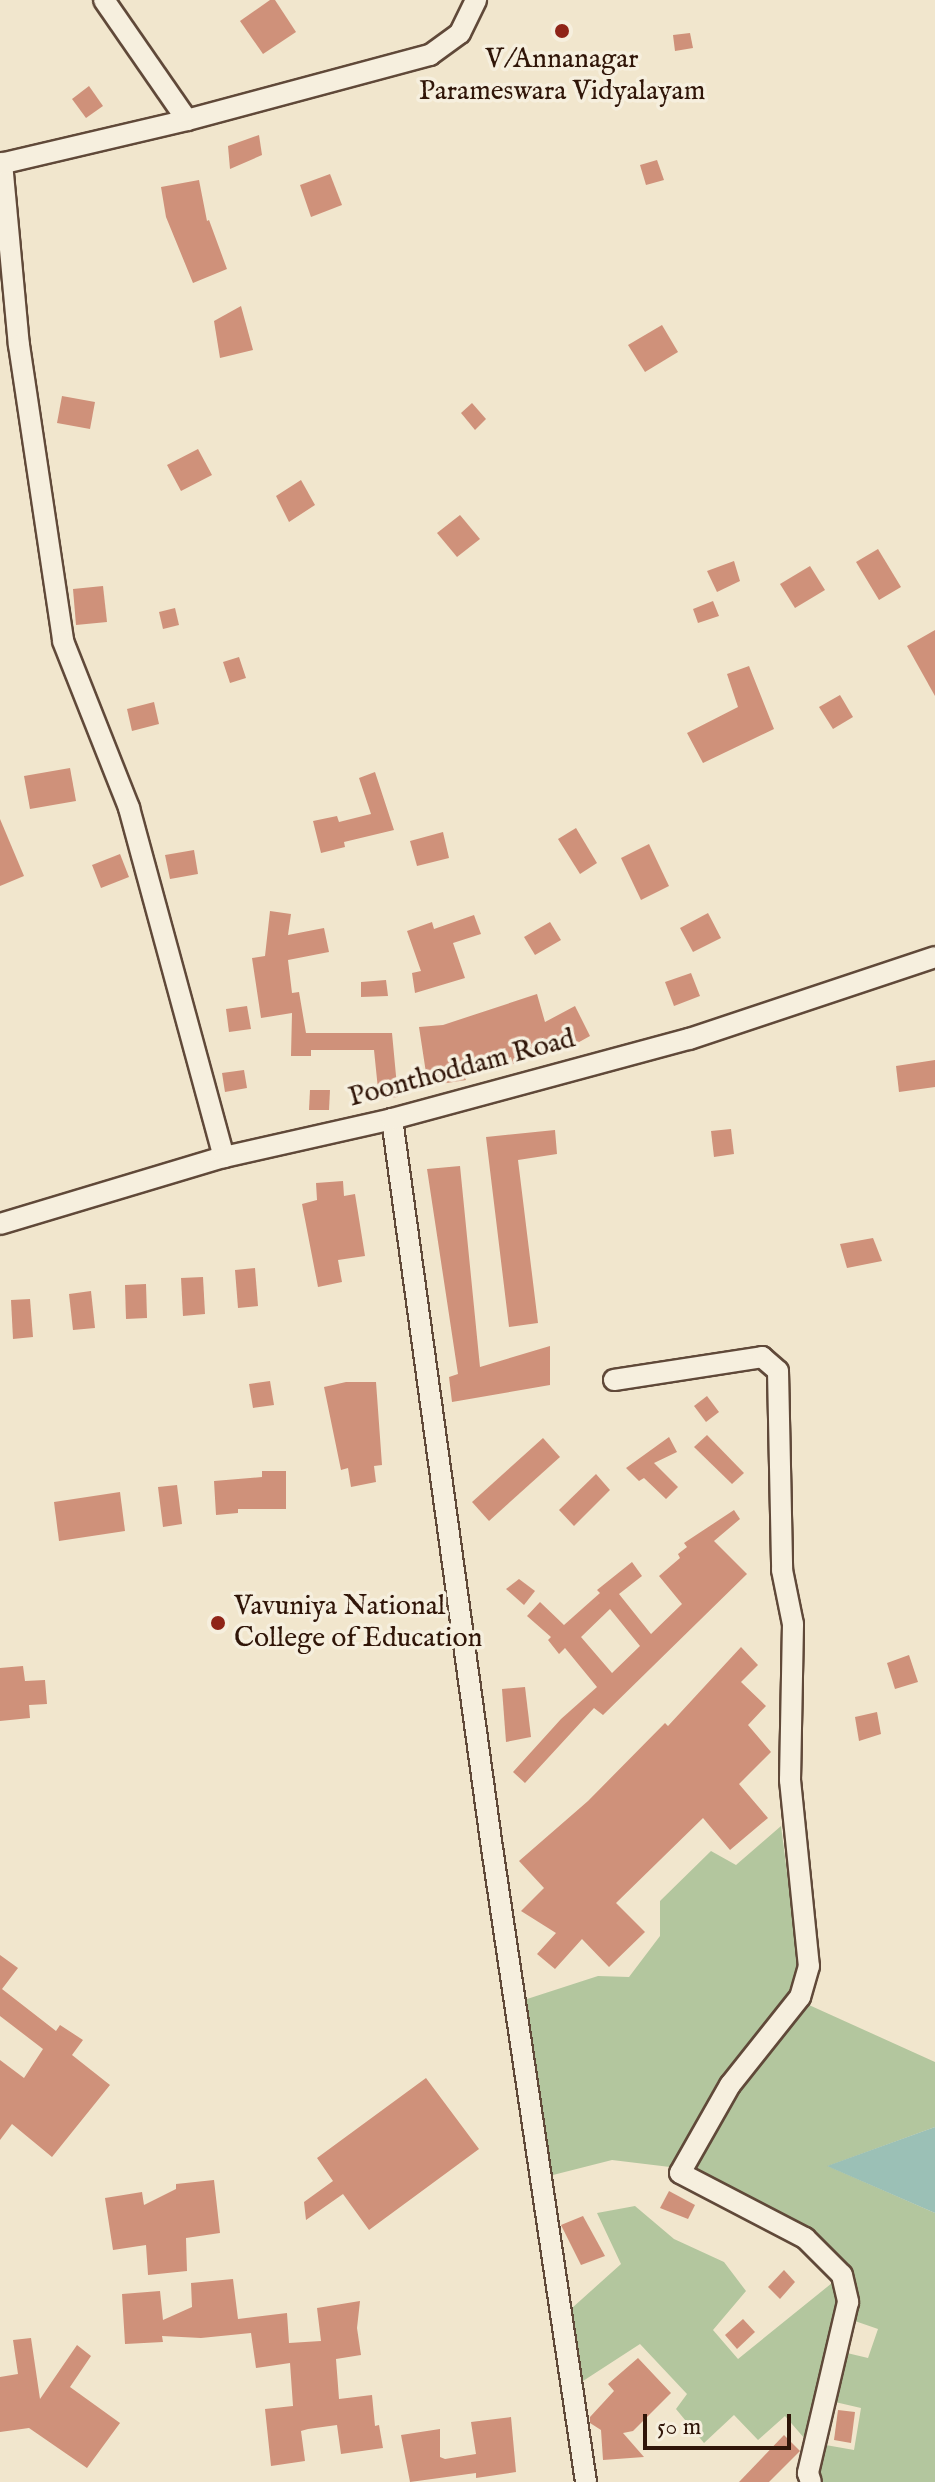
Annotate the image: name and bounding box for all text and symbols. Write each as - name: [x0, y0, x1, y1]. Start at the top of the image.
- marker: V/Annanagar Parameswara Vidyalayam: [553, 22, 571, 40]
- place label: V/Annanagar Parameswara Vidyalayam: [419, 43, 705, 109]
- street label: Poonthoddam Road: [345, 1023, 579, 1115]
- place label: Vavuniya National College of Education: [234, 1590, 482, 1656]
- marker: Vavuniya National College of Education: [209, 1614, 227, 1632]
- scale bar: [647, 2398, 795, 2448]
- text: 50 m: [657, 2412, 701, 2443]

